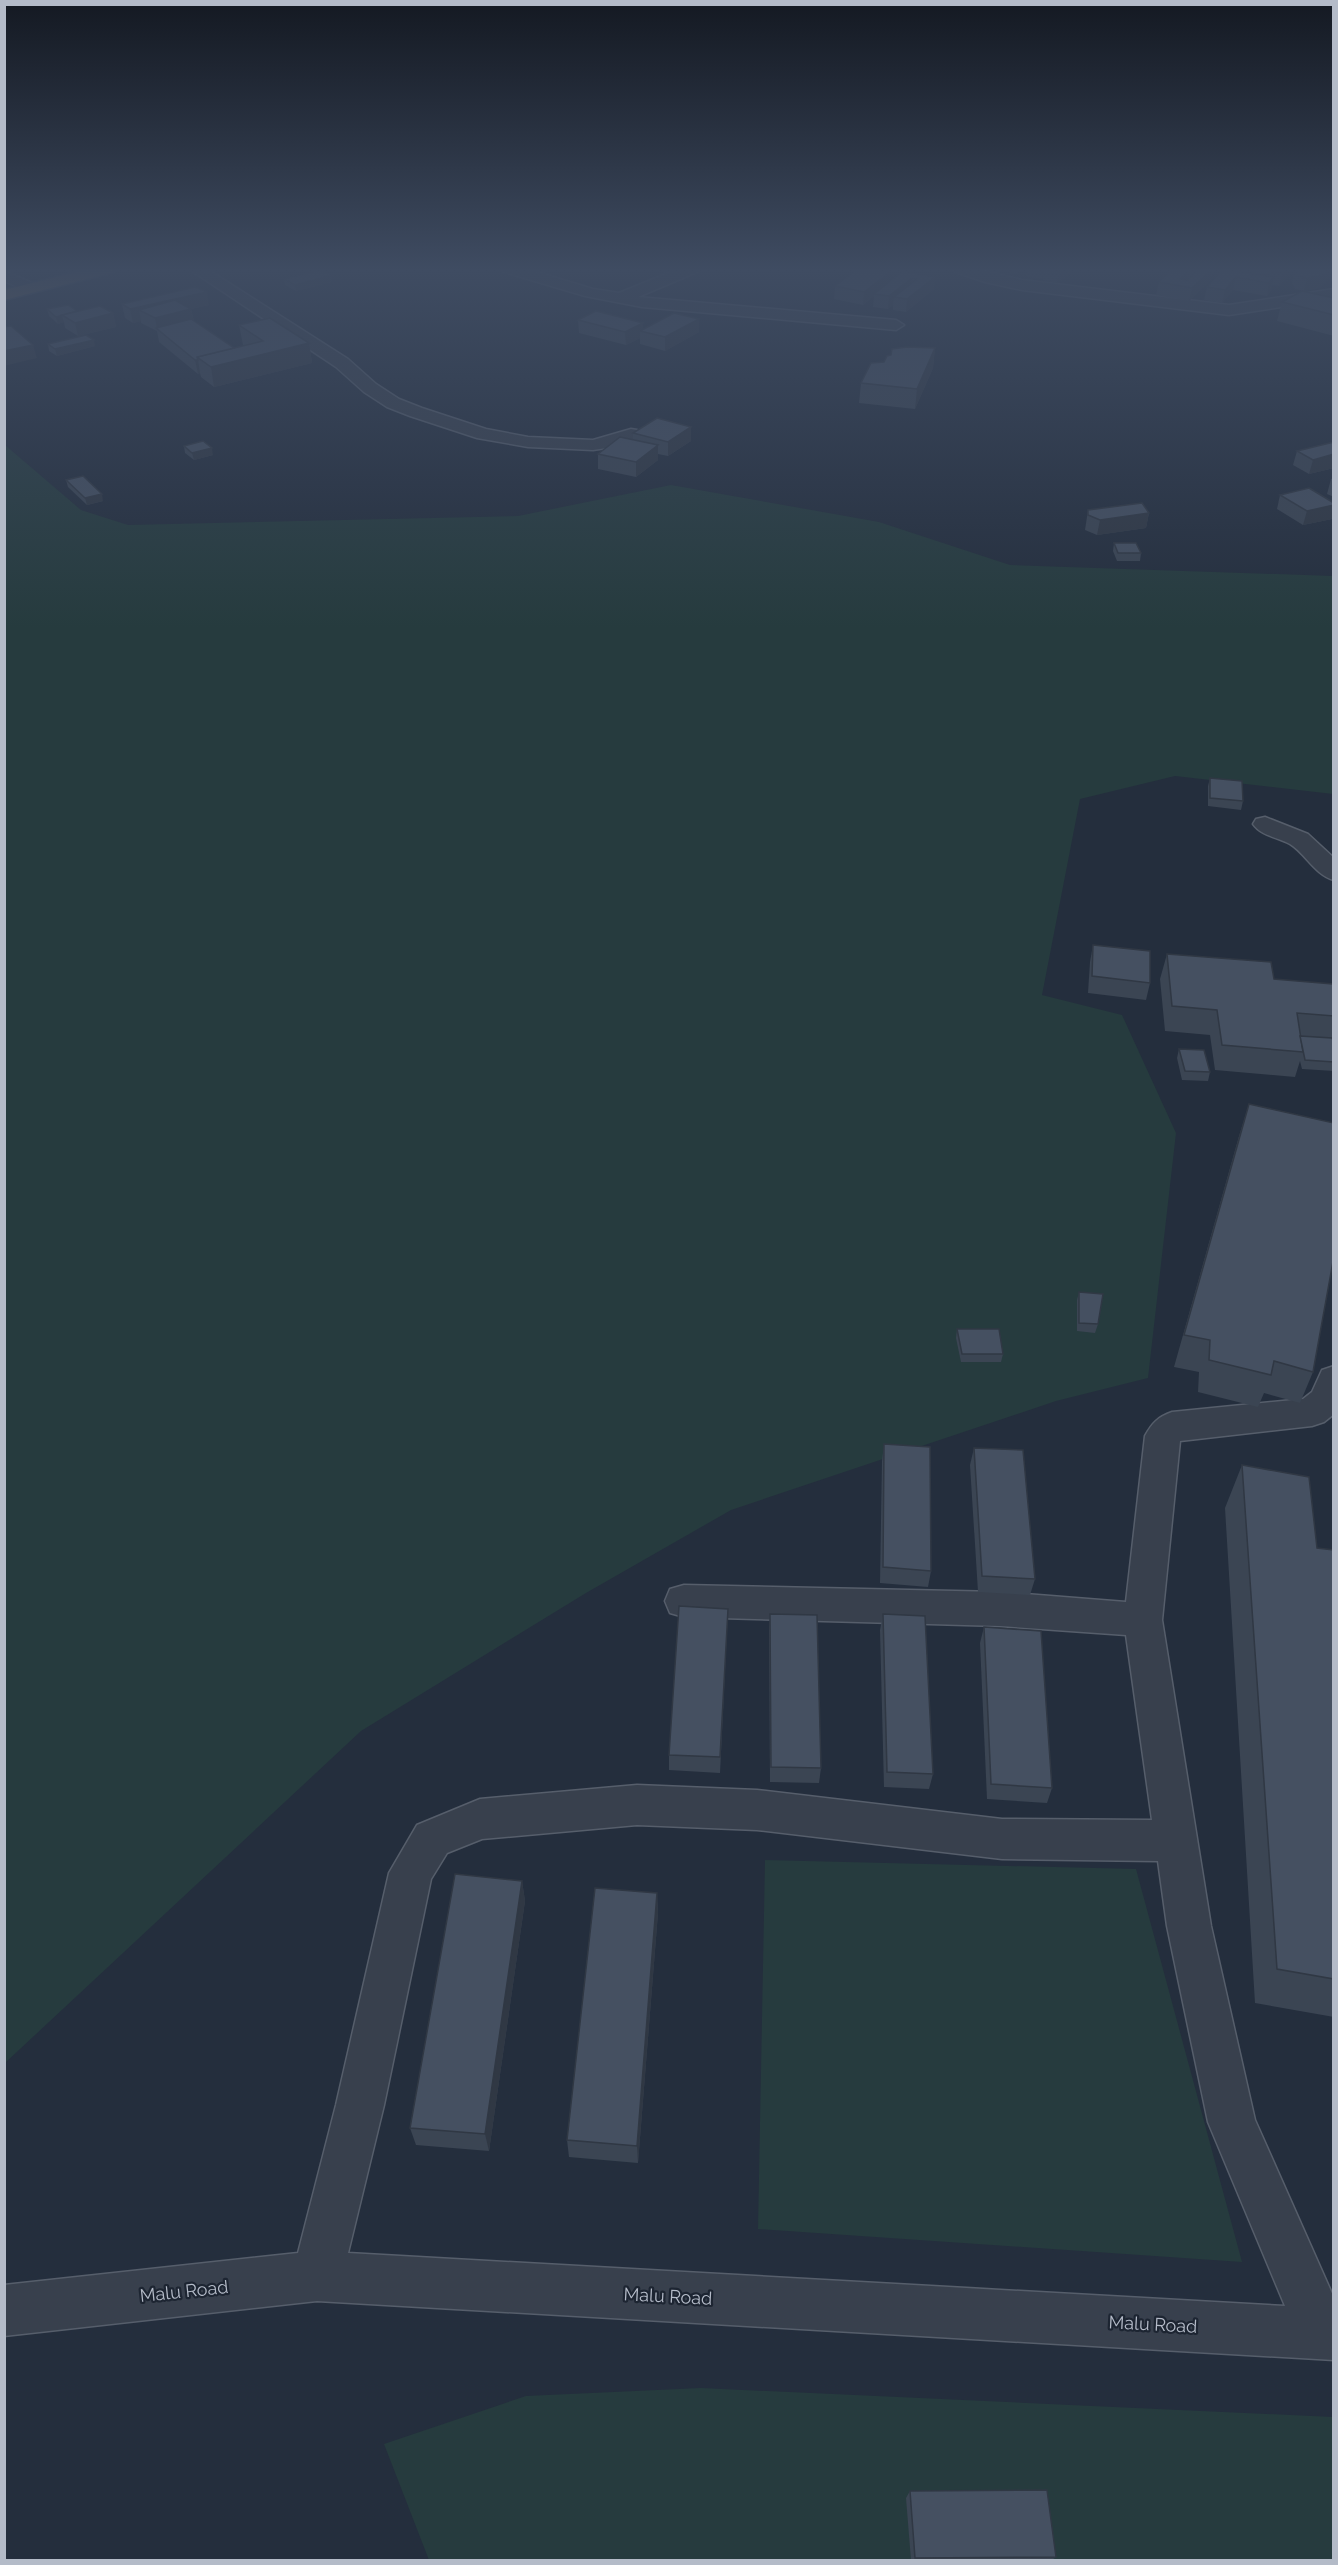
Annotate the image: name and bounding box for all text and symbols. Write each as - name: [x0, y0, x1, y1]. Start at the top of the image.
- street label: Malu Road: [139, 2276, 229, 2306]
- street label: Malu Road: [623, 2283, 713, 2309]
- street label: Malu Road: [1108, 2311, 1198, 2337]

